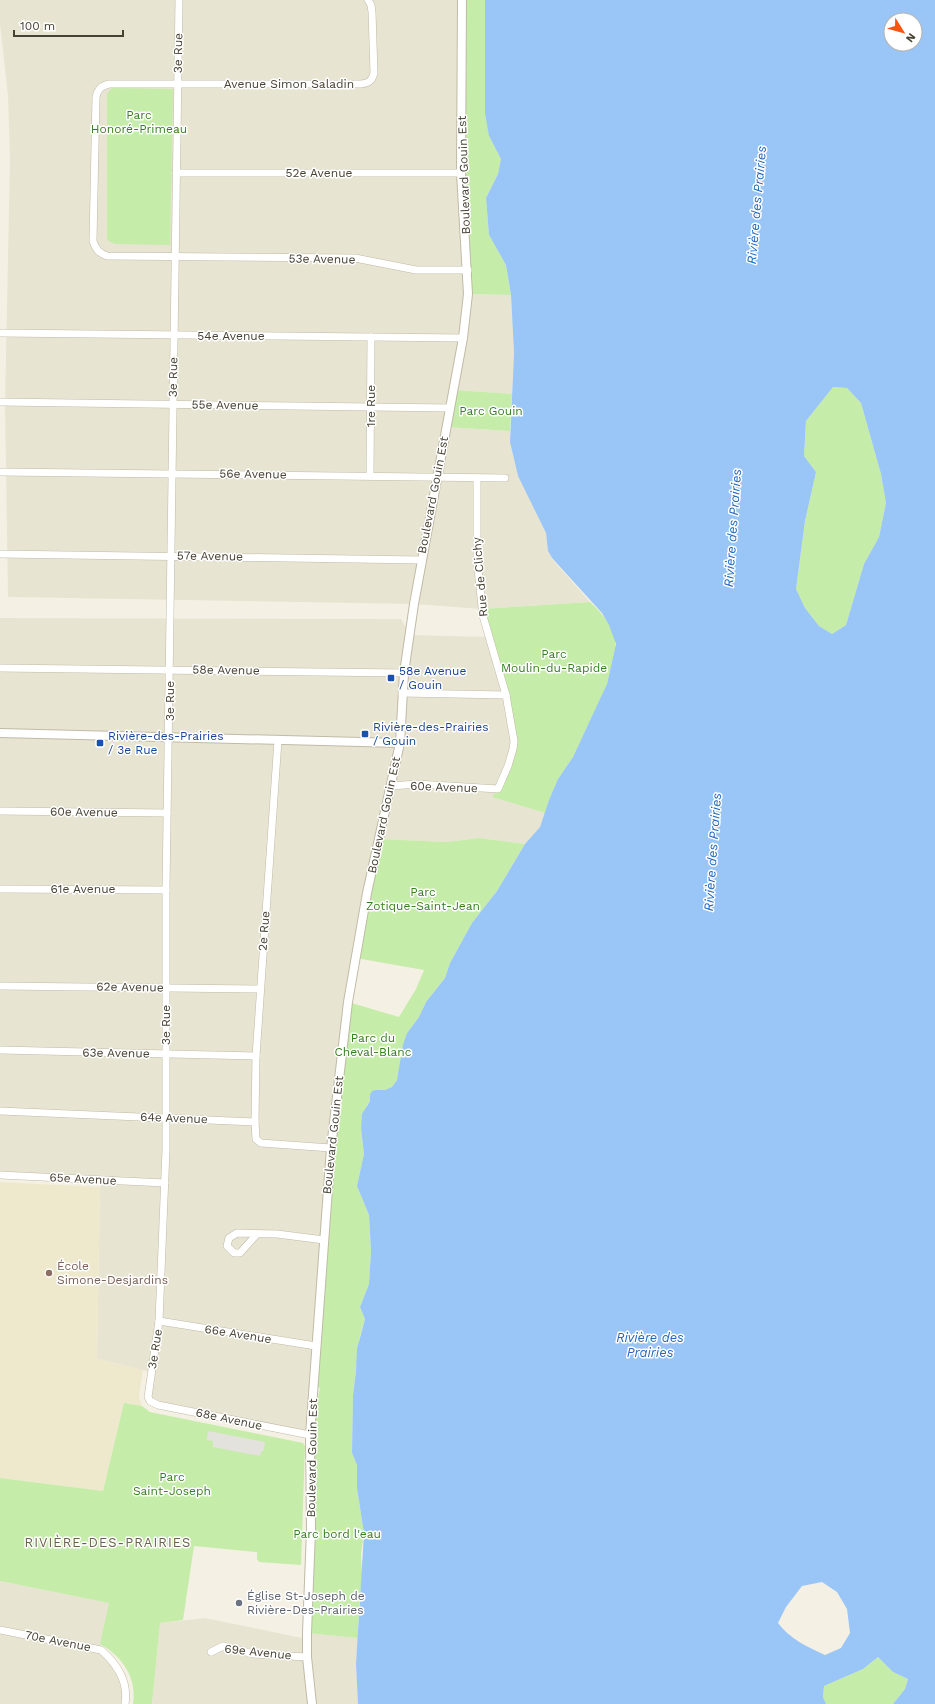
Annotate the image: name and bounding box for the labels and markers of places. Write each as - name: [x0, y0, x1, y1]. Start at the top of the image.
- place label: 58e Avenue / Gouin: [399, 664, 466, 692]
- marker: 58e Avenue / Gouin: [386, 673, 396, 683]
- place label: Rivière-des-Prairies / Gouin: [373, 720, 488, 748]
- place label: Rivière-des-Prairies / 3e Rue: [108, 729, 223, 757]
- marker: Rivière-des-Prairies / Gouin: [360, 729, 370, 739]
- marker: Rivière-des-Prairies / 3e Rue: [95, 738, 105, 748]
- place label: École Simone-Desjardins: [57, 1259, 168, 1287]
- marker: École Simone-Desjardins: [44, 1268, 54, 1278]
- place label: Église St-Joseph de Rivière-Des-Prairies: [247, 1589, 365, 1617]
- marker: Église St-Joseph de Rivière-Des-Prairies: [234, 1598, 244, 1608]

